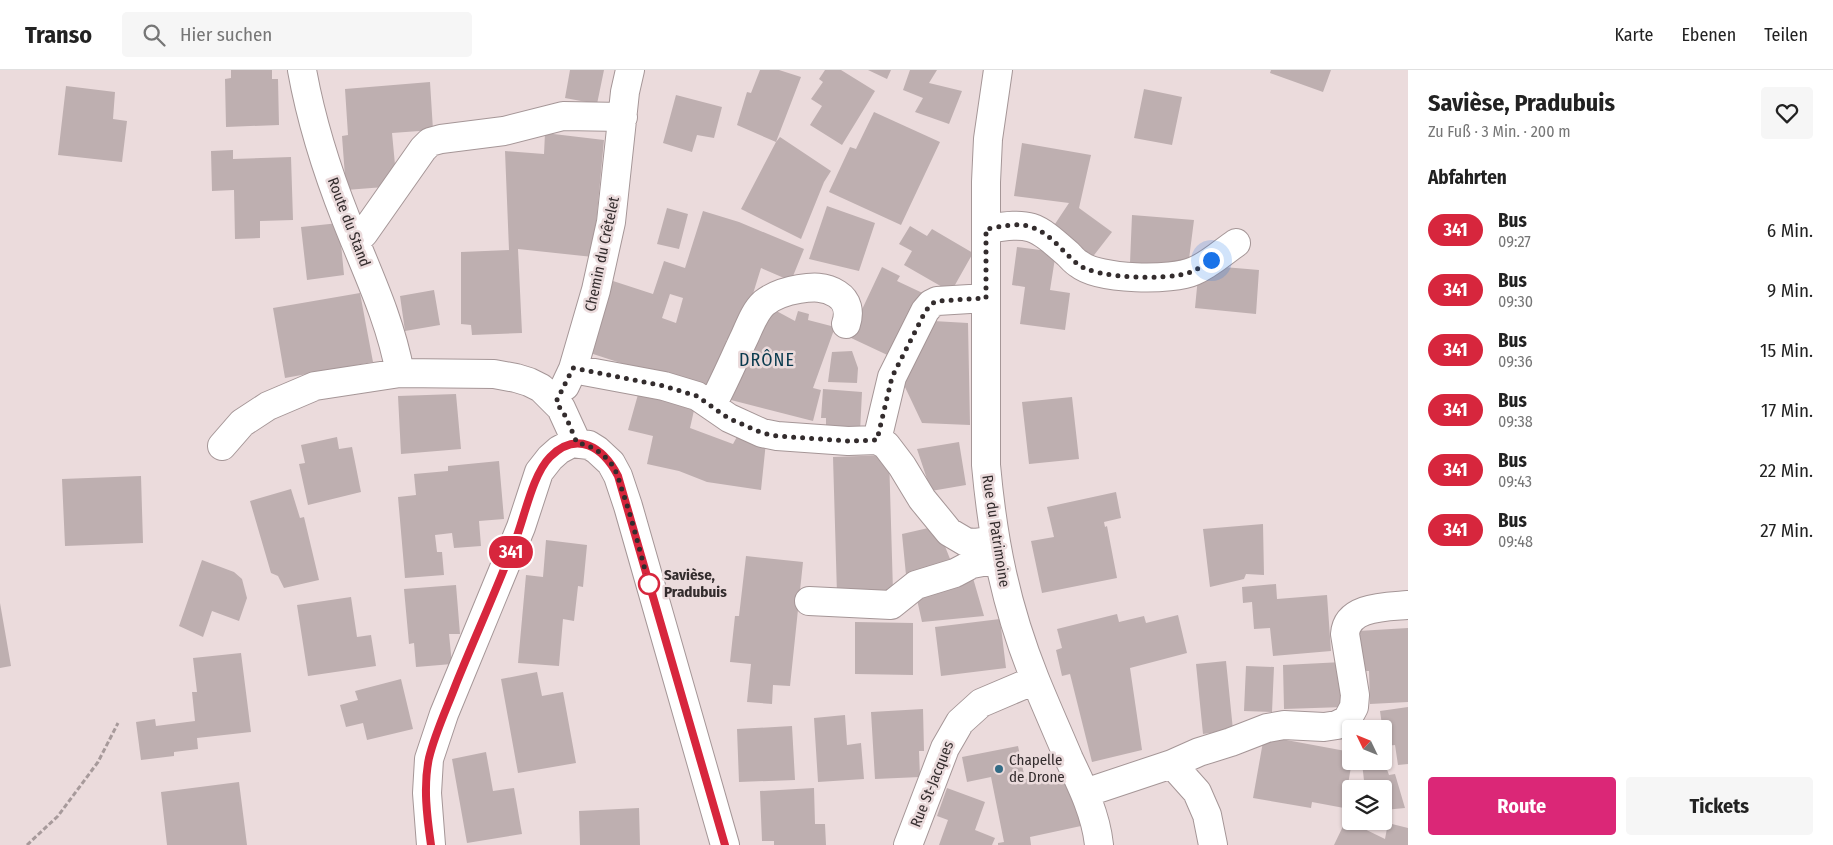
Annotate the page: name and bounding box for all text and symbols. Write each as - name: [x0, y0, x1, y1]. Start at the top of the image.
- search box: [122, 12, 472, 57]
- text: Transo: [25, 21, 92, 49]
- icon: search: [140, 21, 168, 49]
- text: Hier suchen: [180, 23, 272, 46]
- text: Karte: [1614, 24, 1653, 46]
- text: Ebenen: [1681, 24, 1736, 46]
- text: Teilen: [1764, 24, 1808, 46]
- button: heart: [1761, 87, 1813, 139]
- text: Savièse, Pradubuis: [1428, 89, 1615, 117]
- text: Zu Fuß · 3 Min. · 200 m: [1428, 122, 1571, 141]
- text: Abfahrten: [1428, 166, 1507, 189]
- street label: Route du Stand: [324, 175, 374, 269]
- street label: Chemin du Crêtelet: [581, 195, 623, 313]
- text: Bus: [1498, 209, 1527, 232]
- text: 341: [1443, 219, 1468, 241]
- text: 6 Min.: [1767, 219, 1813, 242]
- text: 09:27: [1498, 232, 1531, 251]
- your location: [1199, 248, 1224, 273]
- text: Bus: [1498, 269, 1527, 292]
- text: 341: [1443, 279, 1468, 301]
- text: 9 Min.: [1767, 279, 1813, 302]
- text: 09:30: [1498, 292, 1533, 311]
- text: Bus: [1498, 329, 1527, 352]
- text: 341: [1443, 339, 1468, 361]
- text: 15 Min.: [1760, 339, 1813, 362]
- district label: DRÔNE: [739, 349, 795, 371]
- text: 09:36: [1498, 352, 1533, 371]
- text: Bus: [1498, 389, 1527, 412]
- text: 341: [1443, 399, 1468, 421]
- text: 17 Min.: [1761, 399, 1813, 422]
- text: 09:38: [1498, 412, 1533, 431]
- text: Bus: [1498, 449, 1527, 472]
- text: 341: [1443, 459, 1468, 481]
- text: 22 Min.: [1759, 459, 1813, 482]
- text: 09:43: [1498, 472, 1532, 491]
- street label: Rue du Patrimoine: [978, 474, 1014, 588]
- text: Bus: [1498, 509, 1527, 532]
- text: 341: [1443, 519, 1468, 541]
- text: 27 Min.: [1760, 519, 1813, 542]
- text: 09:48: [1498, 532, 1533, 551]
- line badge: 341: [482, 536, 540, 568]
- text: 341: [499, 541, 523, 563]
- place label: Savièse, Pradubuis: [664, 566, 727, 601]
- marker: Savièse, Pradubuis: [638, 573, 660, 595]
- north arrow: [1342, 720, 1392, 770]
- map controls: [1342, 720, 1392, 830]
- street label: Rue St-Jacques: [907, 738, 957, 830]
- place label: Chapelle de Drone: [1009, 751, 1065, 786]
- marker: Chapelle de Drone: [993, 763, 1005, 775]
- button: Route: [1428, 777, 1616, 835]
- button: Tickets: [1626, 777, 1813, 835]
- button: layers: [1342, 780, 1392, 830]

